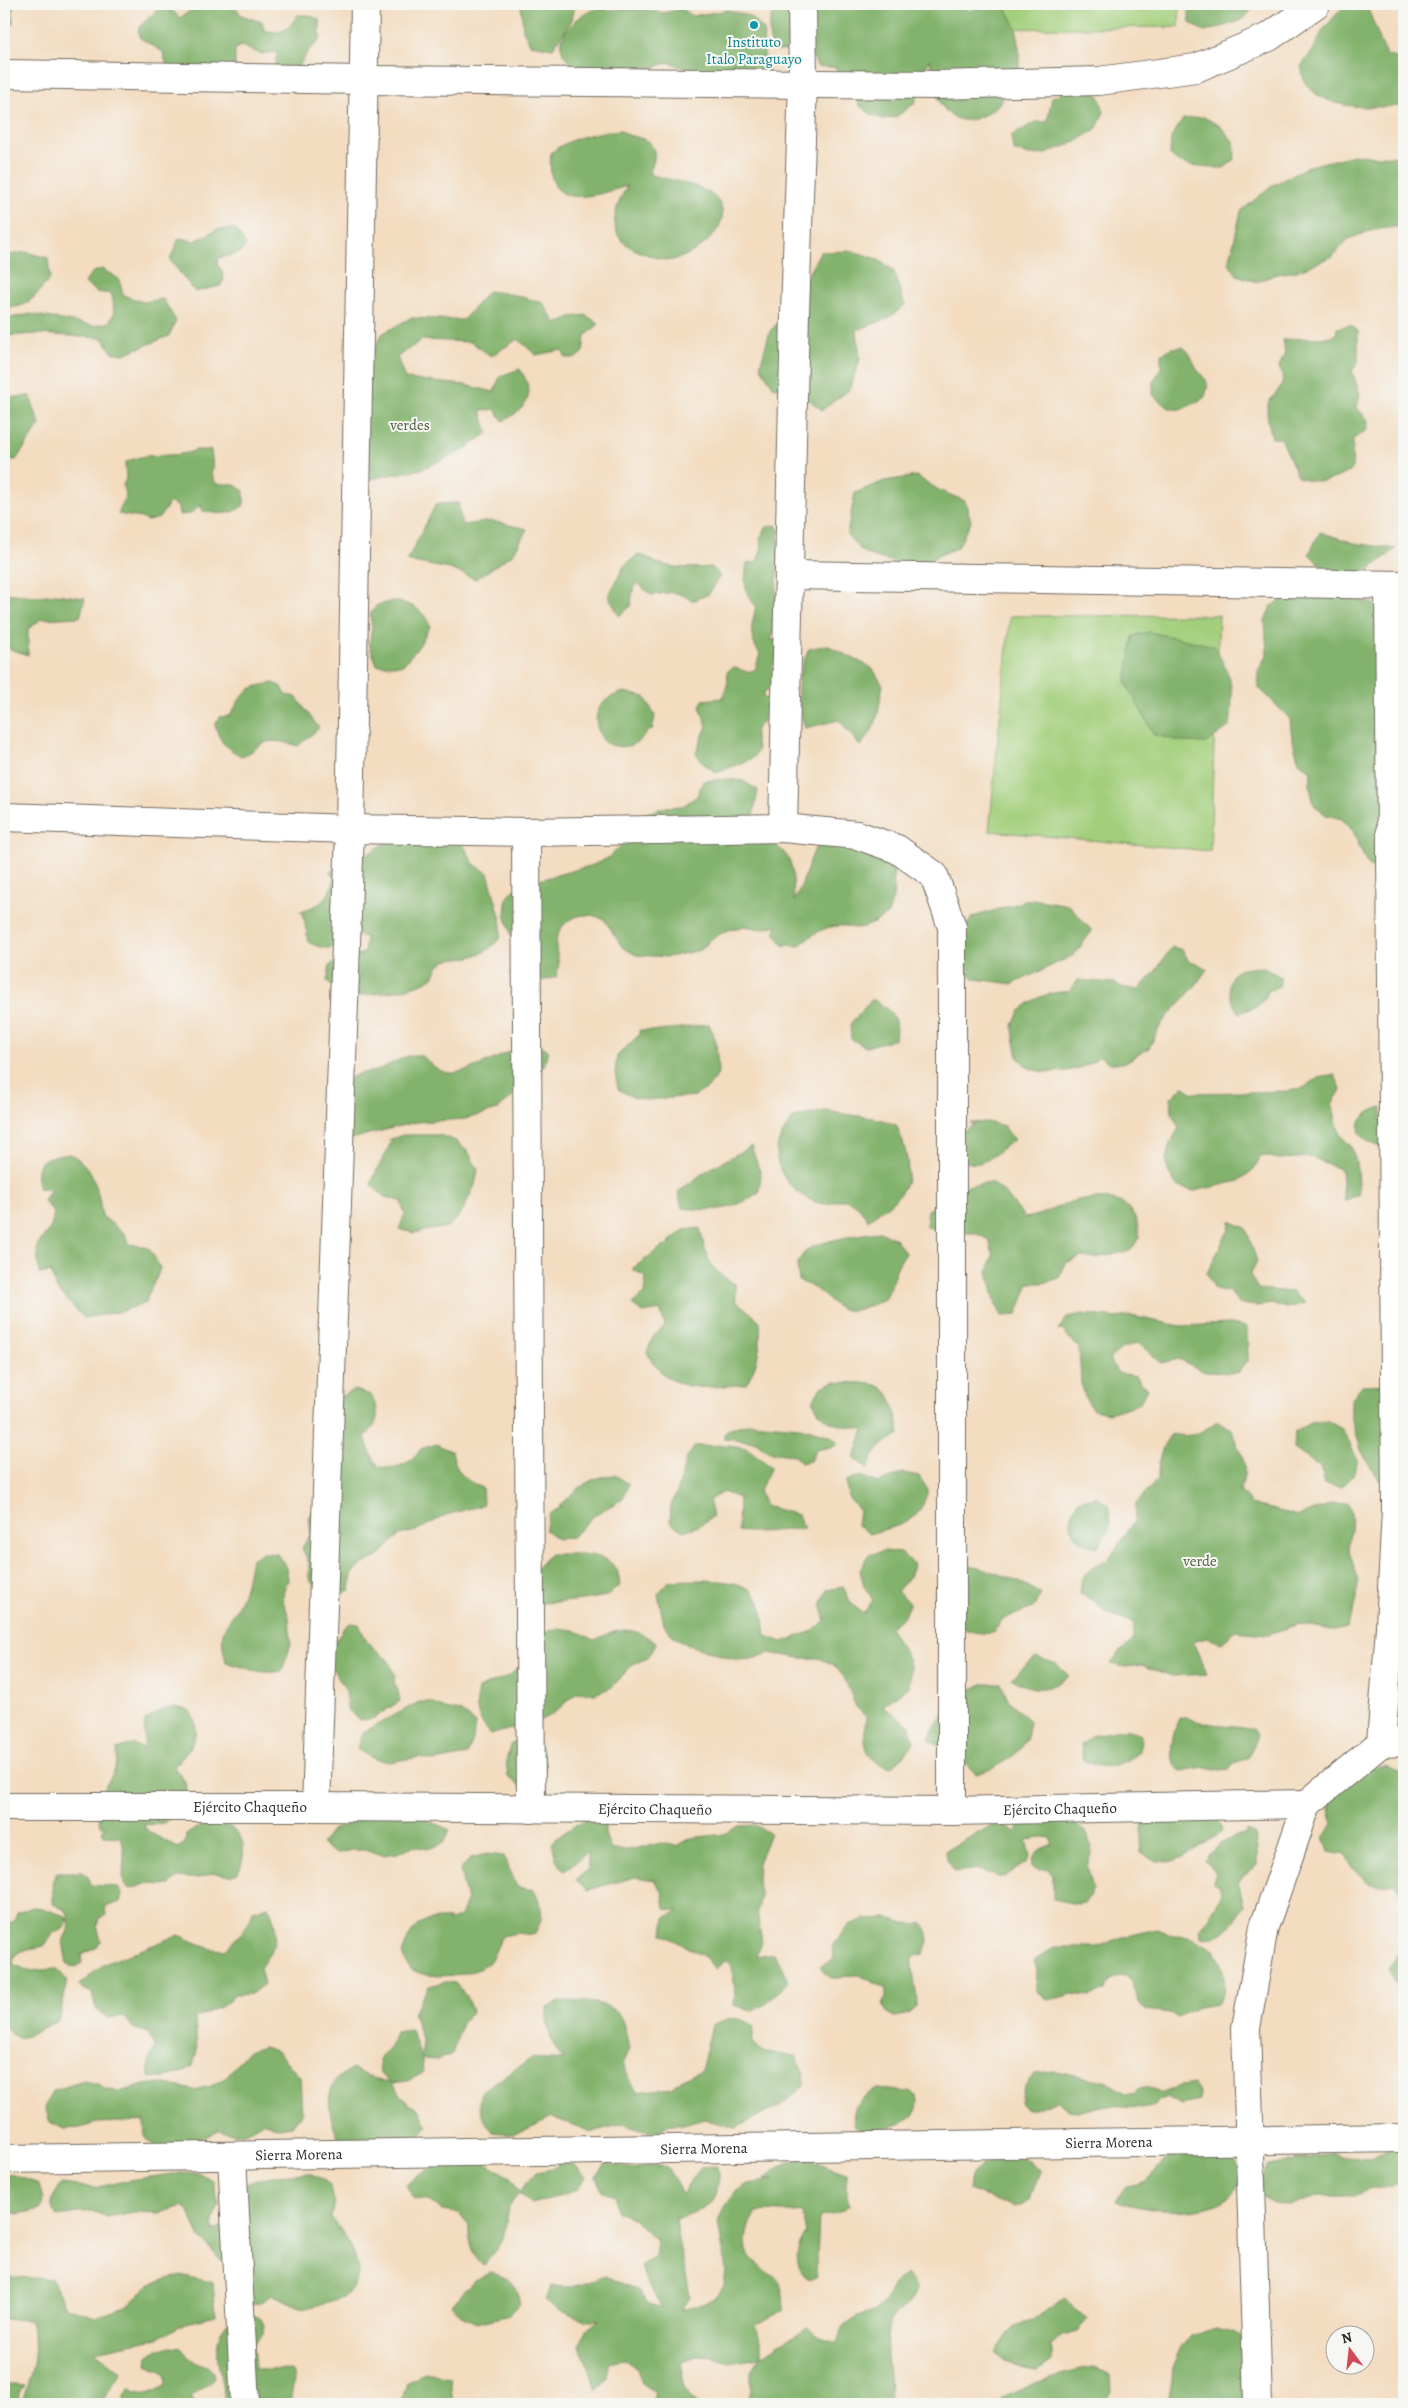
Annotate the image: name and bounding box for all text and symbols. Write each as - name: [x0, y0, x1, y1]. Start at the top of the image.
- marker: Instituto Italo Paraguayo: [748, 19, 760, 31]
- place label: Instituto Italo Paraguayo: [706, 32, 802, 69]
- park label: verdes: [389, 415, 430, 435]
- park label: verde: [1182, 1551, 1217, 1571]
- street label: Ejército Chaqueño: [193, 1797, 307, 1817]
- street label: Ejército Chaqueño: [1003, 1798, 1117, 1820]
- street label: Ejército Chaqueño: [598, 1799, 712, 1819]
- street label: Sierra Morena: [1065, 2132, 1153, 2153]
- street label: Sierra Morena: [660, 2138, 748, 2159]
- street label: Sierra Morena: [255, 2144, 343, 2165]
- north arrow: [1326, 2326, 1376, 2376]
- text: N: [1339, 2327, 1354, 2348]

